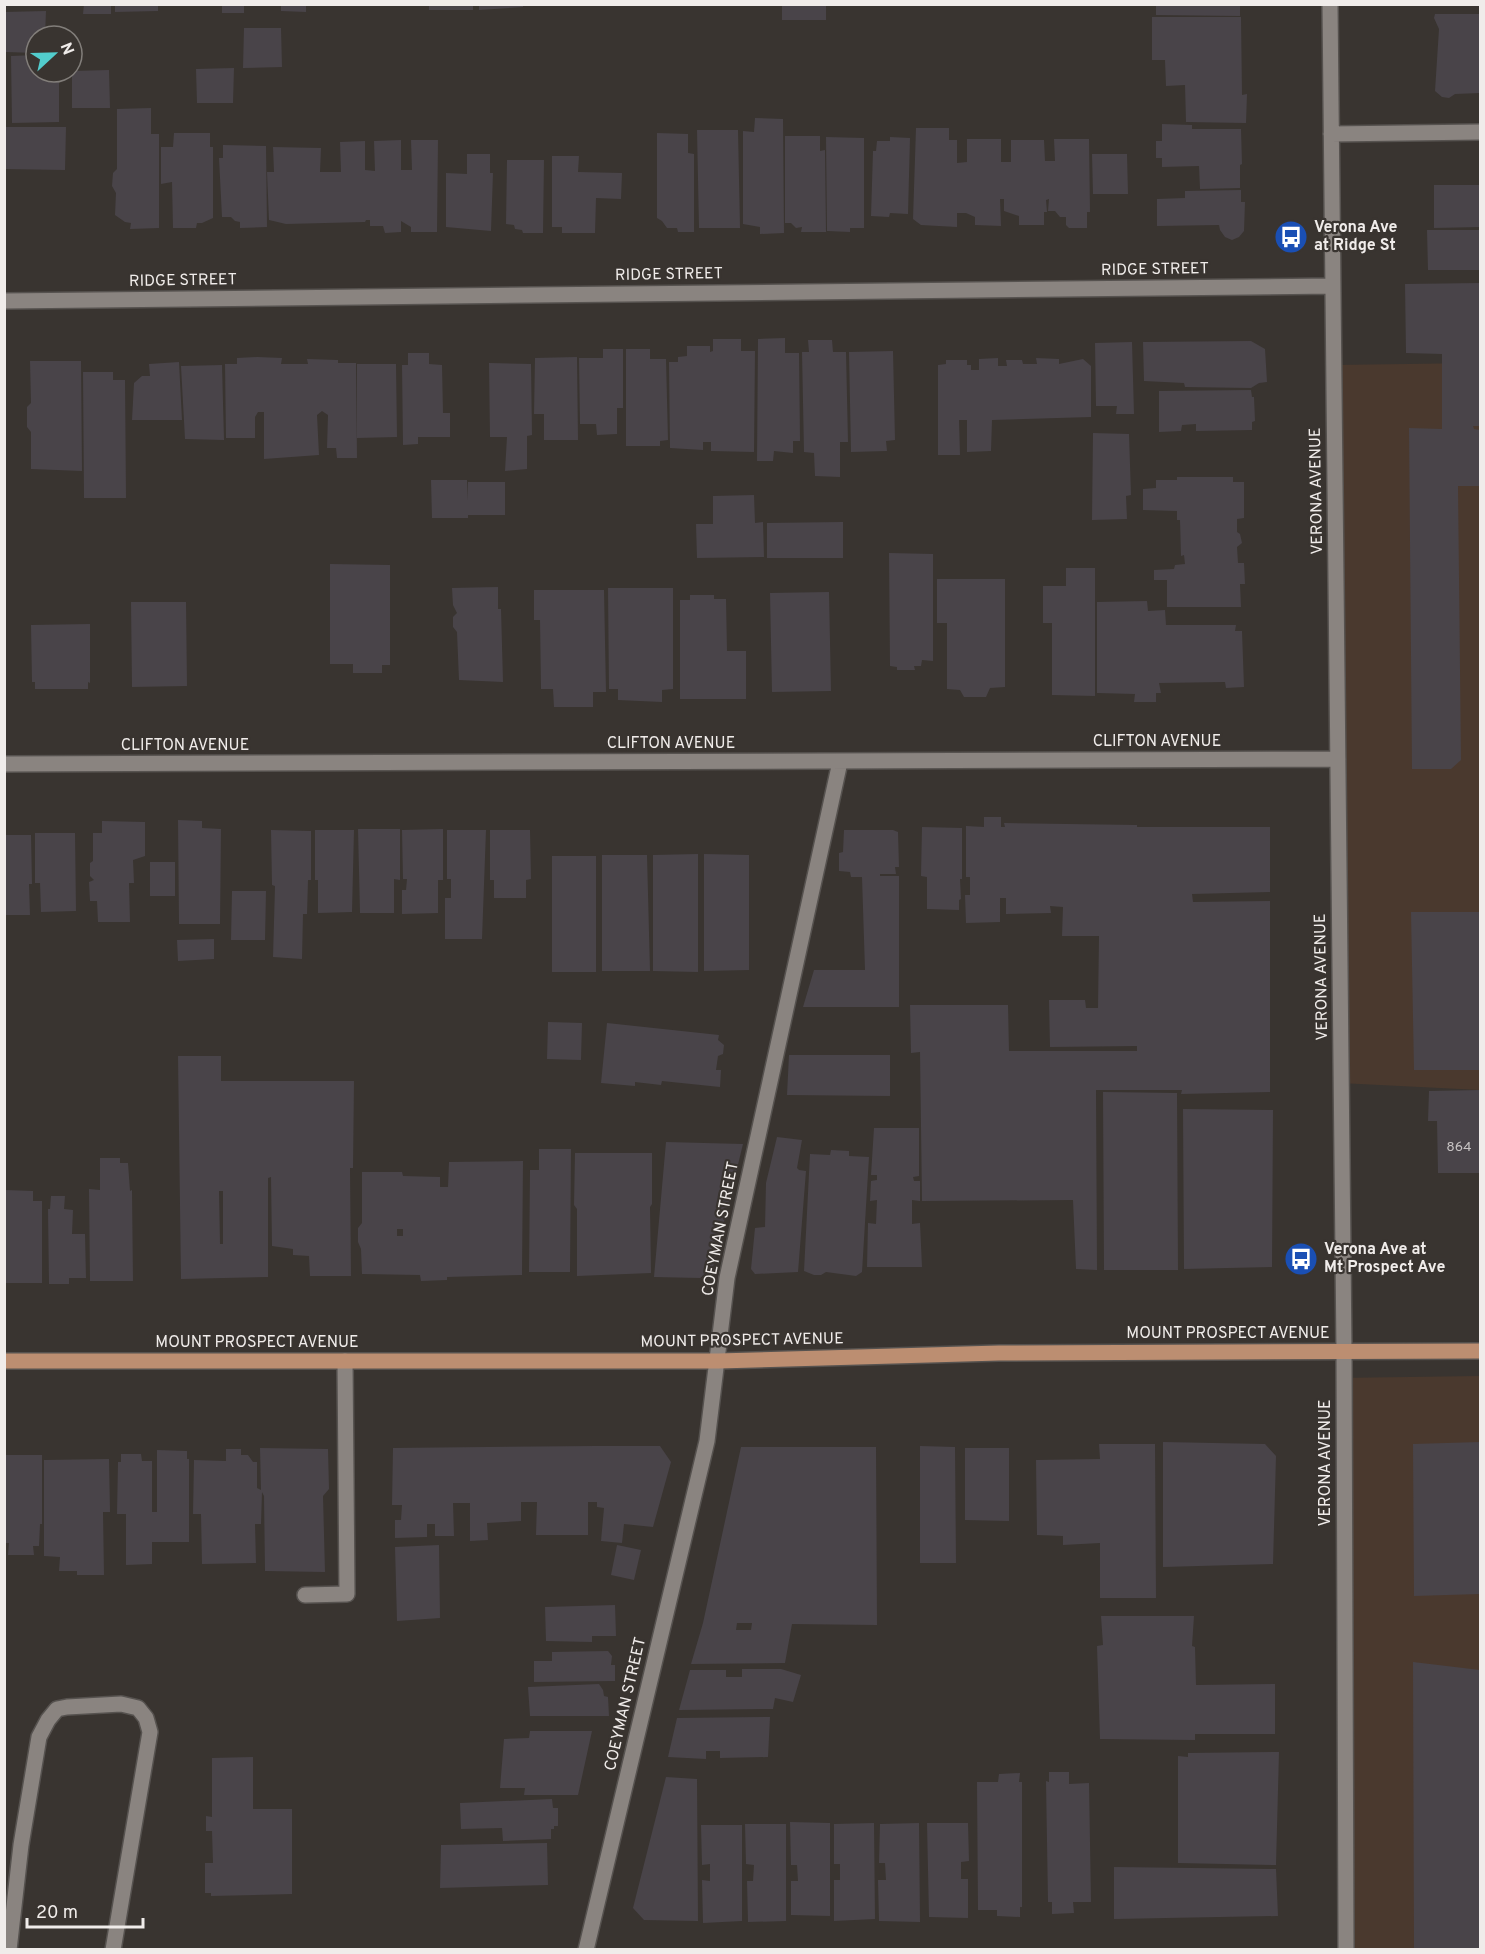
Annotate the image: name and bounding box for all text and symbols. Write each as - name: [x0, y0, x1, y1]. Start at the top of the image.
- north arrow: [24, 24, 84, 84]
- text: N: [55, 40, 77, 58]
- place label: Verona Ave at Ridge St: [1314, 218, 1398, 256]
- bus stop icon: Verona Ave at Ridge St: [1273, 219, 1309, 255]
- street label: RIDGE STREET: [1101, 259, 1209, 281]
- street label: RIDGE STREET: [615, 264, 723, 286]
- street label: RIDGE STREET: [129, 270, 237, 292]
- street label: VERONA AVENUE: [1306, 427, 1328, 555]
- street label: CLIFTON AVENUE: [1093, 732, 1221, 752]
- street label: CLIFTON AVENUE: [607, 734, 735, 754]
- street label: CLIFTON AVENUE: [121, 736, 249, 756]
- street label: VERONA AVENUE: [1311, 913, 1333, 1041]
- house number: 864: [1446, 1139, 1472, 1156]
- street label: COEYMAN STREET: [698, 1160, 744, 1298]
- place label: Verona Ave at Mt Prospect Ave: [1324, 1240, 1446, 1278]
- bus stop icon: Verona Ave at Mt Prospect Ave: [1283, 1241, 1319, 1277]
- street label: MOUNT PROSPECT AVENUE: [1126, 1324, 1330, 1344]
- street label: MOUNT PROSPECT AVENUE: [640, 1329, 844, 1353]
- street label: MOUNT PROSPECT AVENUE: [155, 1333, 359, 1353]
- street label: VERONA AVENUE: [1316, 1399, 1336, 1527]
- street label: COEYMAN STREET: [601, 1635, 651, 1773]
- scale bar: [27, 1891, 142, 1929]
- text: 20 m: [36, 1902, 78, 1925]

